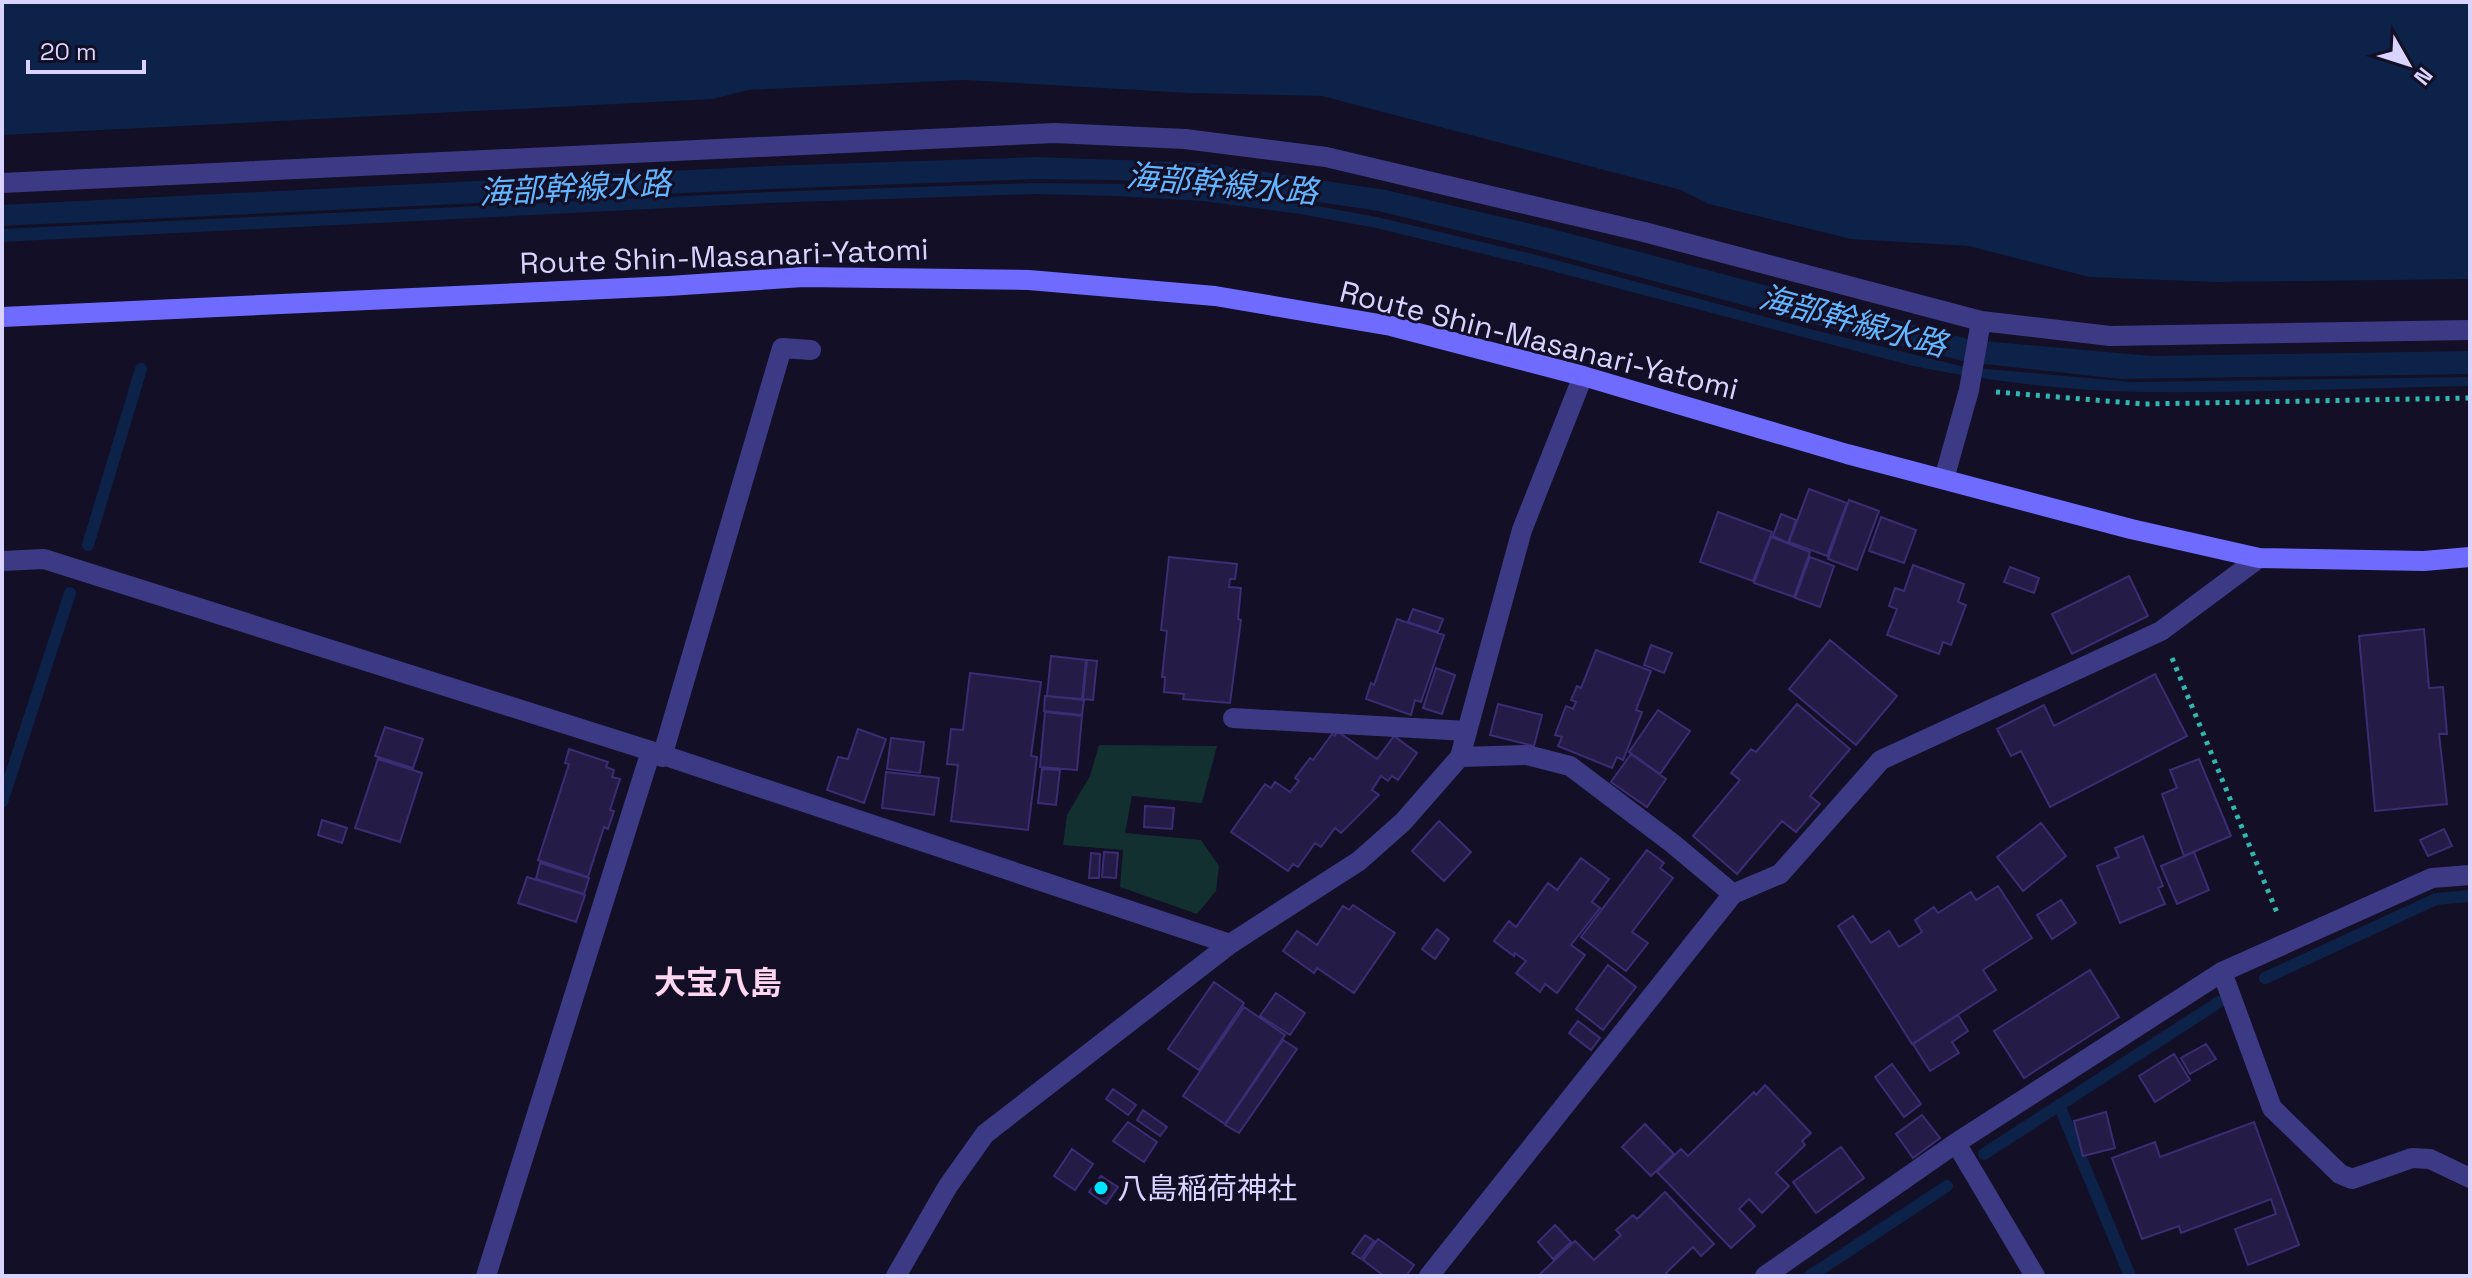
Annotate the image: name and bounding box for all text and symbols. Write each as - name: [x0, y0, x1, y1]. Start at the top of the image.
- scale bar: [28, 24, 144, 74]
- north arrow: [2368, 24, 2448, 104]
- text: 20 m: [40, 36, 97, 67]
- text: N: [2408, 62, 2439, 91]
- water label: 海部幹線水路: [1125, 156, 1322, 213]
- water label: 海部幹線水路: [478, 163, 675, 213]
- street label: Route Shin-Masanari-Yatomi: [519, 229, 929, 283]
- street label: Route Shin-Masanari-Yatomi: [1336, 272, 1742, 408]
- water label: 海部幹線水路: [1755, 277, 1954, 366]
- district label: 大宝八島: [654, 963, 782, 1003]
- place label: 八島稲荷神社: [1117, 1169, 1297, 1208]
- marker: 八島稲荷神社: [1092, 1179, 1110, 1197]

